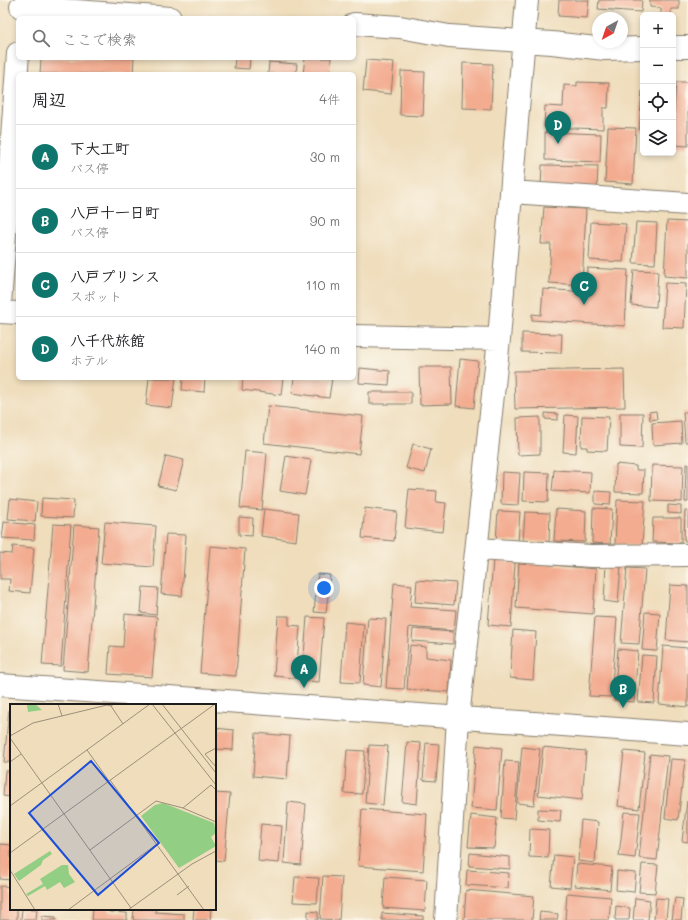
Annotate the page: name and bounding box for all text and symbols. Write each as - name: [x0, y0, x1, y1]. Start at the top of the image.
- north arrow: [592, 12, 628, 48]
- map controls: [640, 12, 676, 156]
- button: +: [640, 12, 676, 48]
- search box: [16, 16, 356, 60]
- icon: search: [30, 27, 52, 49]
- text: ここで検索: [62, 29, 137, 49]
- button: −: [640, 48, 676, 84]
- button: locate: [640, 84, 676, 120]
- text: 周辺: [32, 88, 66, 110]
- text: 4件: [319, 90, 340, 107]
- pin: D: [545, 111, 571, 144]
- button: layers: [640, 120, 676, 156]
- text: 下大工町: [70, 138, 130, 158]
- text: A: [40, 148, 50, 165]
- text: 30 m: [310, 148, 340, 165]
- text: バス停: [70, 159, 109, 176]
- text: 八戸十一日町: [70, 202, 160, 222]
- text: B: [41, 212, 49, 229]
- text: 90 m: [310, 212, 340, 229]
- text: バス停: [70, 223, 109, 240]
- text: 八戸プリンス: [70, 266, 160, 286]
- pin: C: [571, 272, 597, 305]
- text: C: [40, 276, 50, 293]
- text: 110 m: [306, 276, 340, 293]
- text: スポット: [70, 287, 122, 304]
- text: 八千代旅館: [70, 330, 145, 350]
- text: D: [40, 340, 50, 357]
- text: 140 m: [304, 340, 340, 357]
- text: ホテル: [70, 351, 108, 368]
- your location: [314, 578, 334, 598]
- pin: A: [291, 655, 317, 688]
- pin: B: [610, 675, 636, 708]
- inset map: [10, 704, 216, 910]

